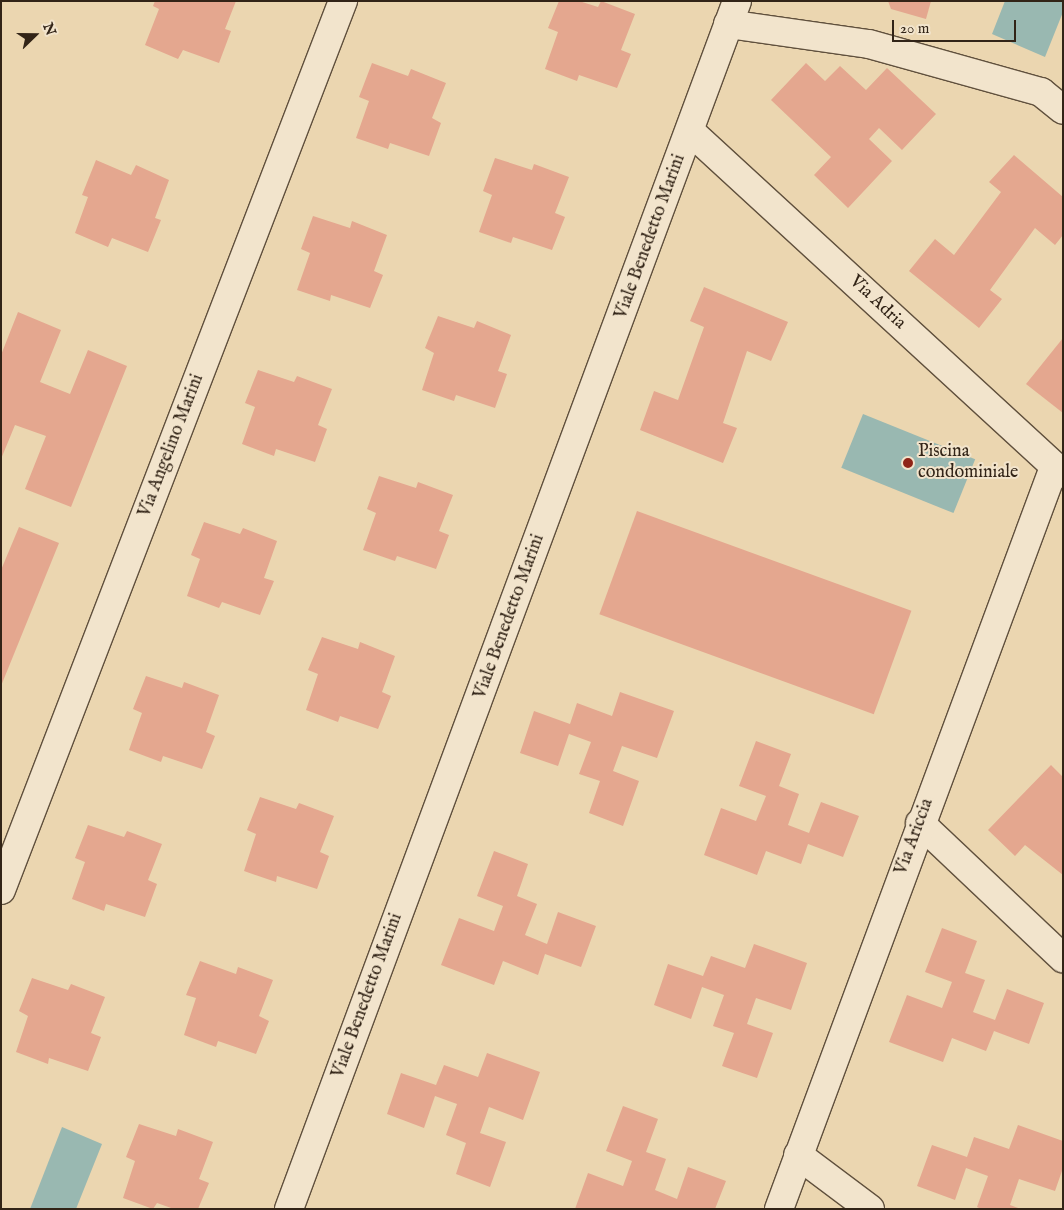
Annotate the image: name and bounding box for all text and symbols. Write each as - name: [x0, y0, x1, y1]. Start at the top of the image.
- north arrow: [10, 10, 60, 60]
- scale bar: [894, 10, 1018, 42]
- text: 20 m: [900, 19, 929, 38]
- text: N: [38, 20, 60, 38]
- street label: Viale Benedetto Marini: [611, 152, 691, 322]
- street label: Via Adria: [844, 271, 910, 335]
- street label: Via Angelino Marini: [135, 371, 209, 521]
- place label: Piscina condominiale: [918, 442, 1018, 484]
- marker: Piscina condominiale: [902, 457, 914, 469]
- street label: Viale Benedetto Marini: [470, 532, 550, 702]
- street label: Via Ariccia: [891, 796, 939, 878]
- street label: Viale Benedetto Marini: [328, 911, 408, 1081]

